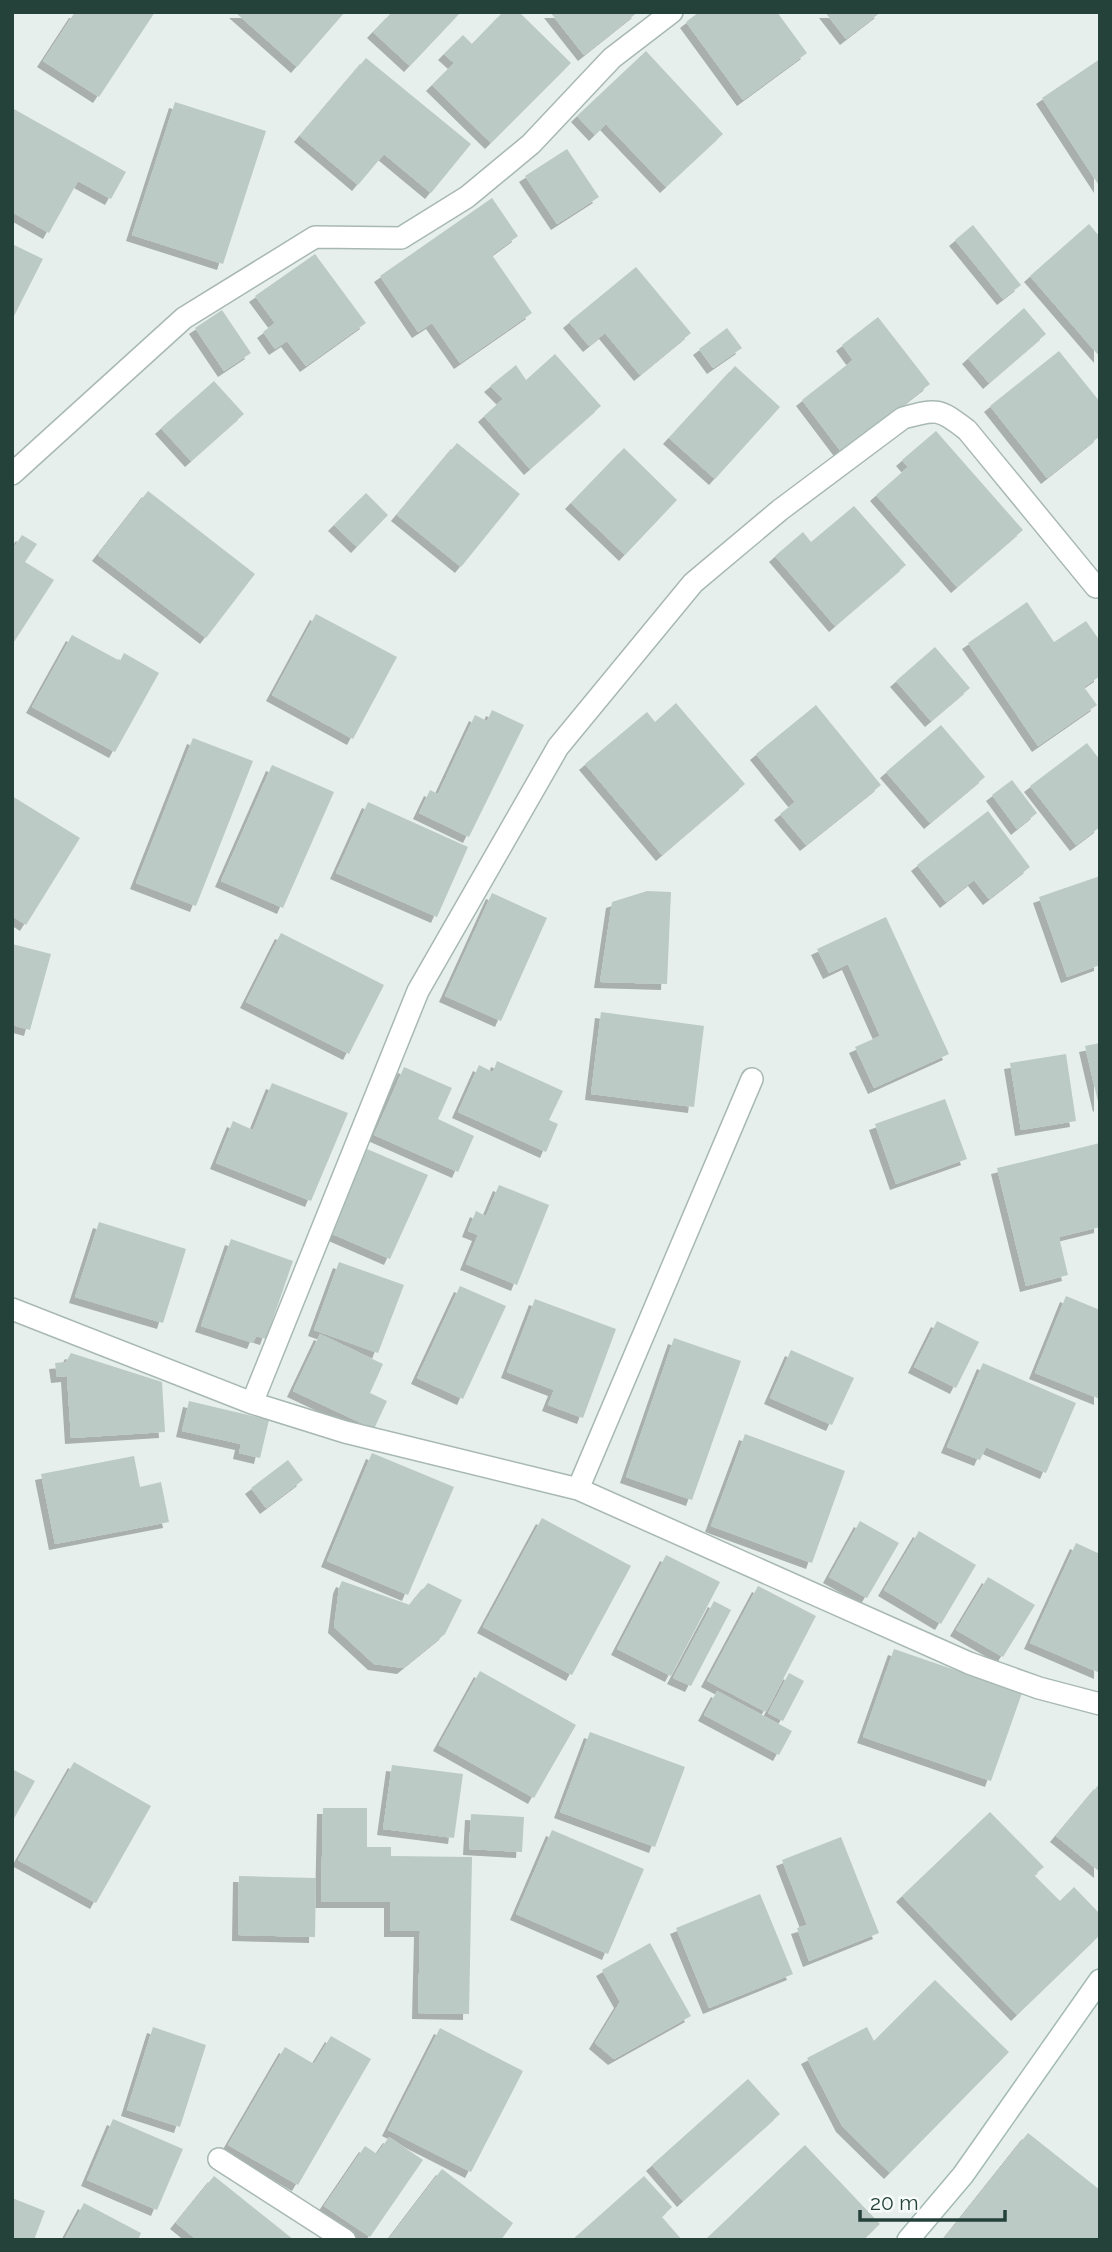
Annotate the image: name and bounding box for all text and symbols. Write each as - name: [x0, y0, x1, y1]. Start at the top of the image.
- scale bar: [860, 2178, 1005, 2222]
- text: 20 m: [870, 2190, 918, 2215]

